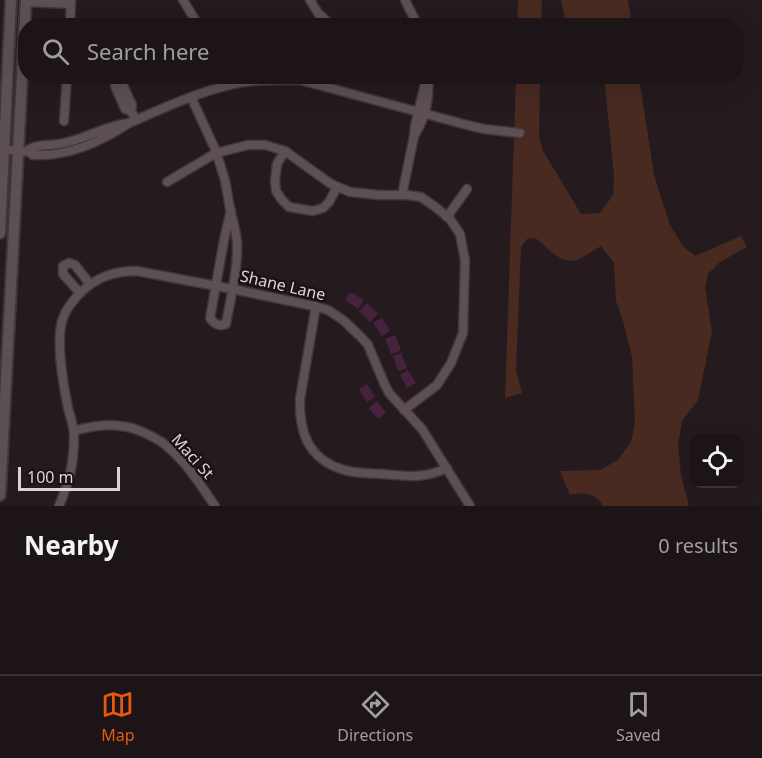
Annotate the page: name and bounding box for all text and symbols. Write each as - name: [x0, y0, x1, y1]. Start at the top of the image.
- search box: [18, 18, 744, 84]
- icon: search: [39, 35, 72, 68]
- text: Search here: [87, 36, 209, 66]
- street label: Shane Lane: [238, 264, 328, 306]
- street label: Maci St: [167, 429, 219, 484]
- map controls: [690, 434, 744, 488]
- button: locate: [690, 434, 744, 488]
- scale bar: [18, 464, 120, 492]
- text: 100 m: [27, 466, 74, 488]
- text: Nearby: [24, 527, 119, 563]
- text: 0 results: [658, 532, 738, 559]
- tab: Map: [101, 688, 135, 746]
- tab: Directions: [337, 688, 413, 746]
- tab: Saved: [616, 688, 661, 746]

